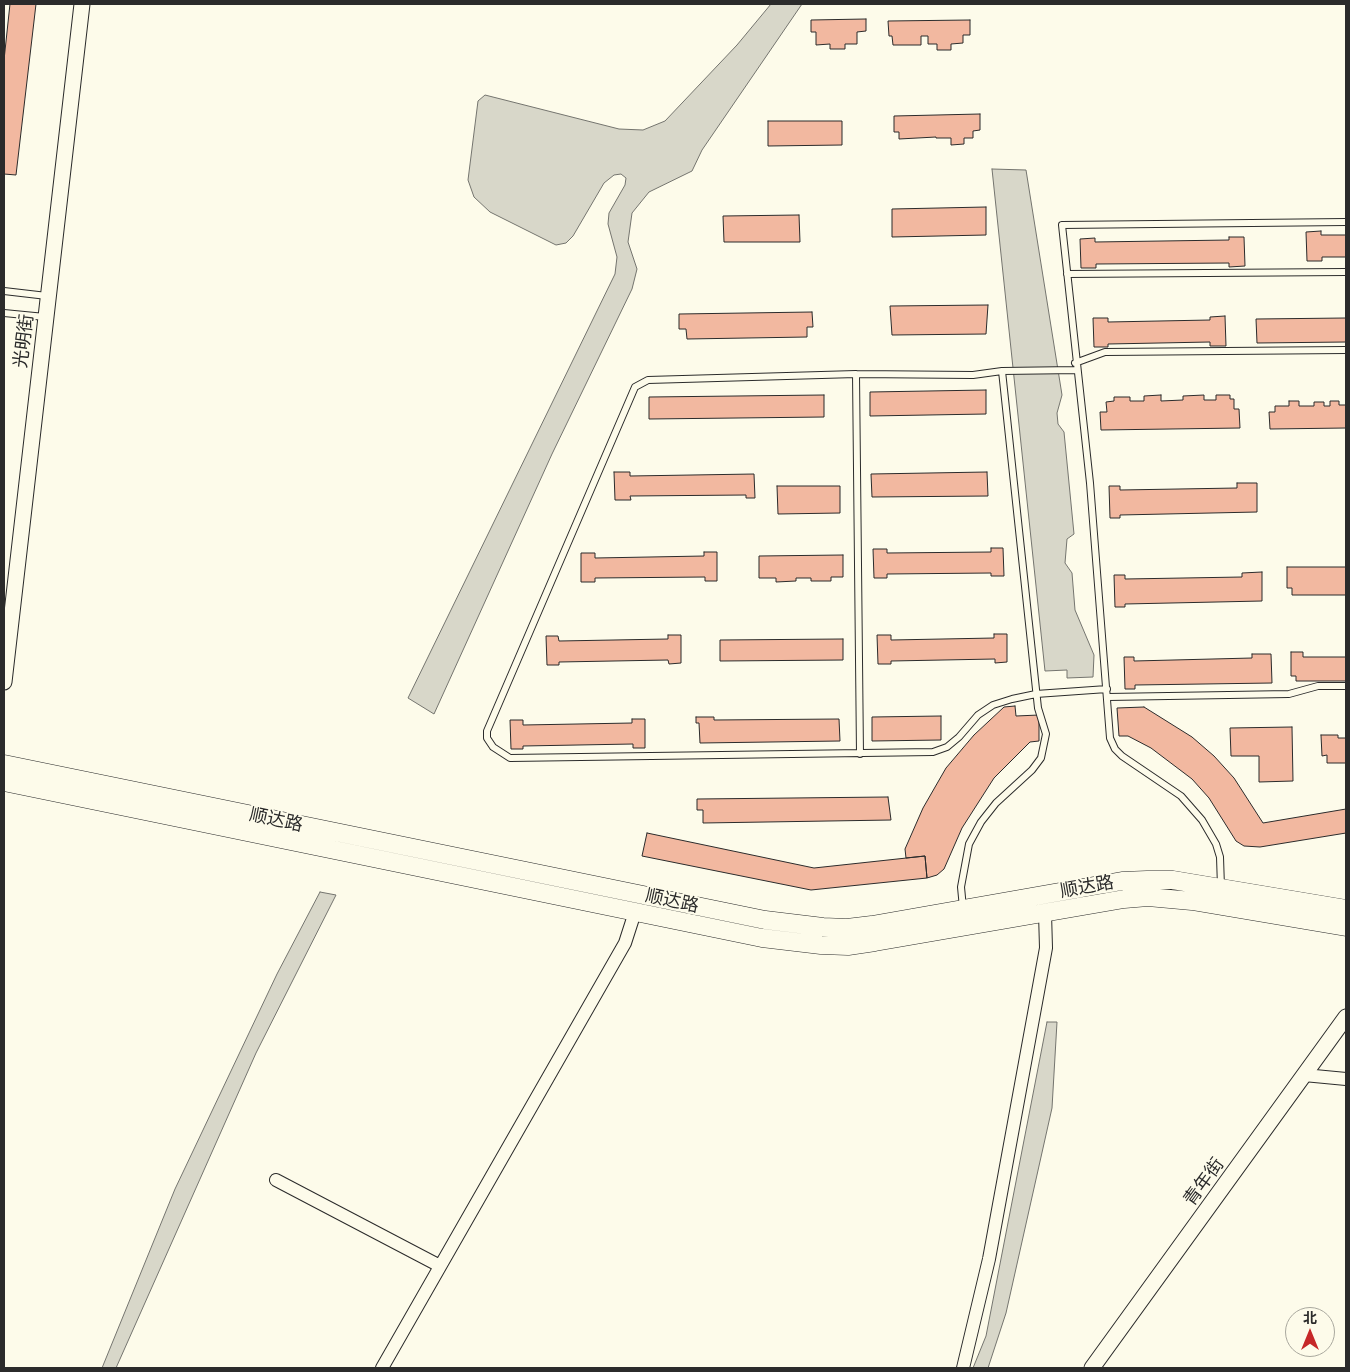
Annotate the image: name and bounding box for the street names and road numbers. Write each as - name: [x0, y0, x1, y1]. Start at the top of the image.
- street label: 光明街: [10, 313, 38, 369]
- street label: 顺达路: [247, 804, 305, 836]
- street label: 顺达路: [1059, 872, 1115, 902]
- street label: 顺达路: [643, 885, 701, 917]
- street label: 青年街: [1179, 1154, 1229, 1210]

